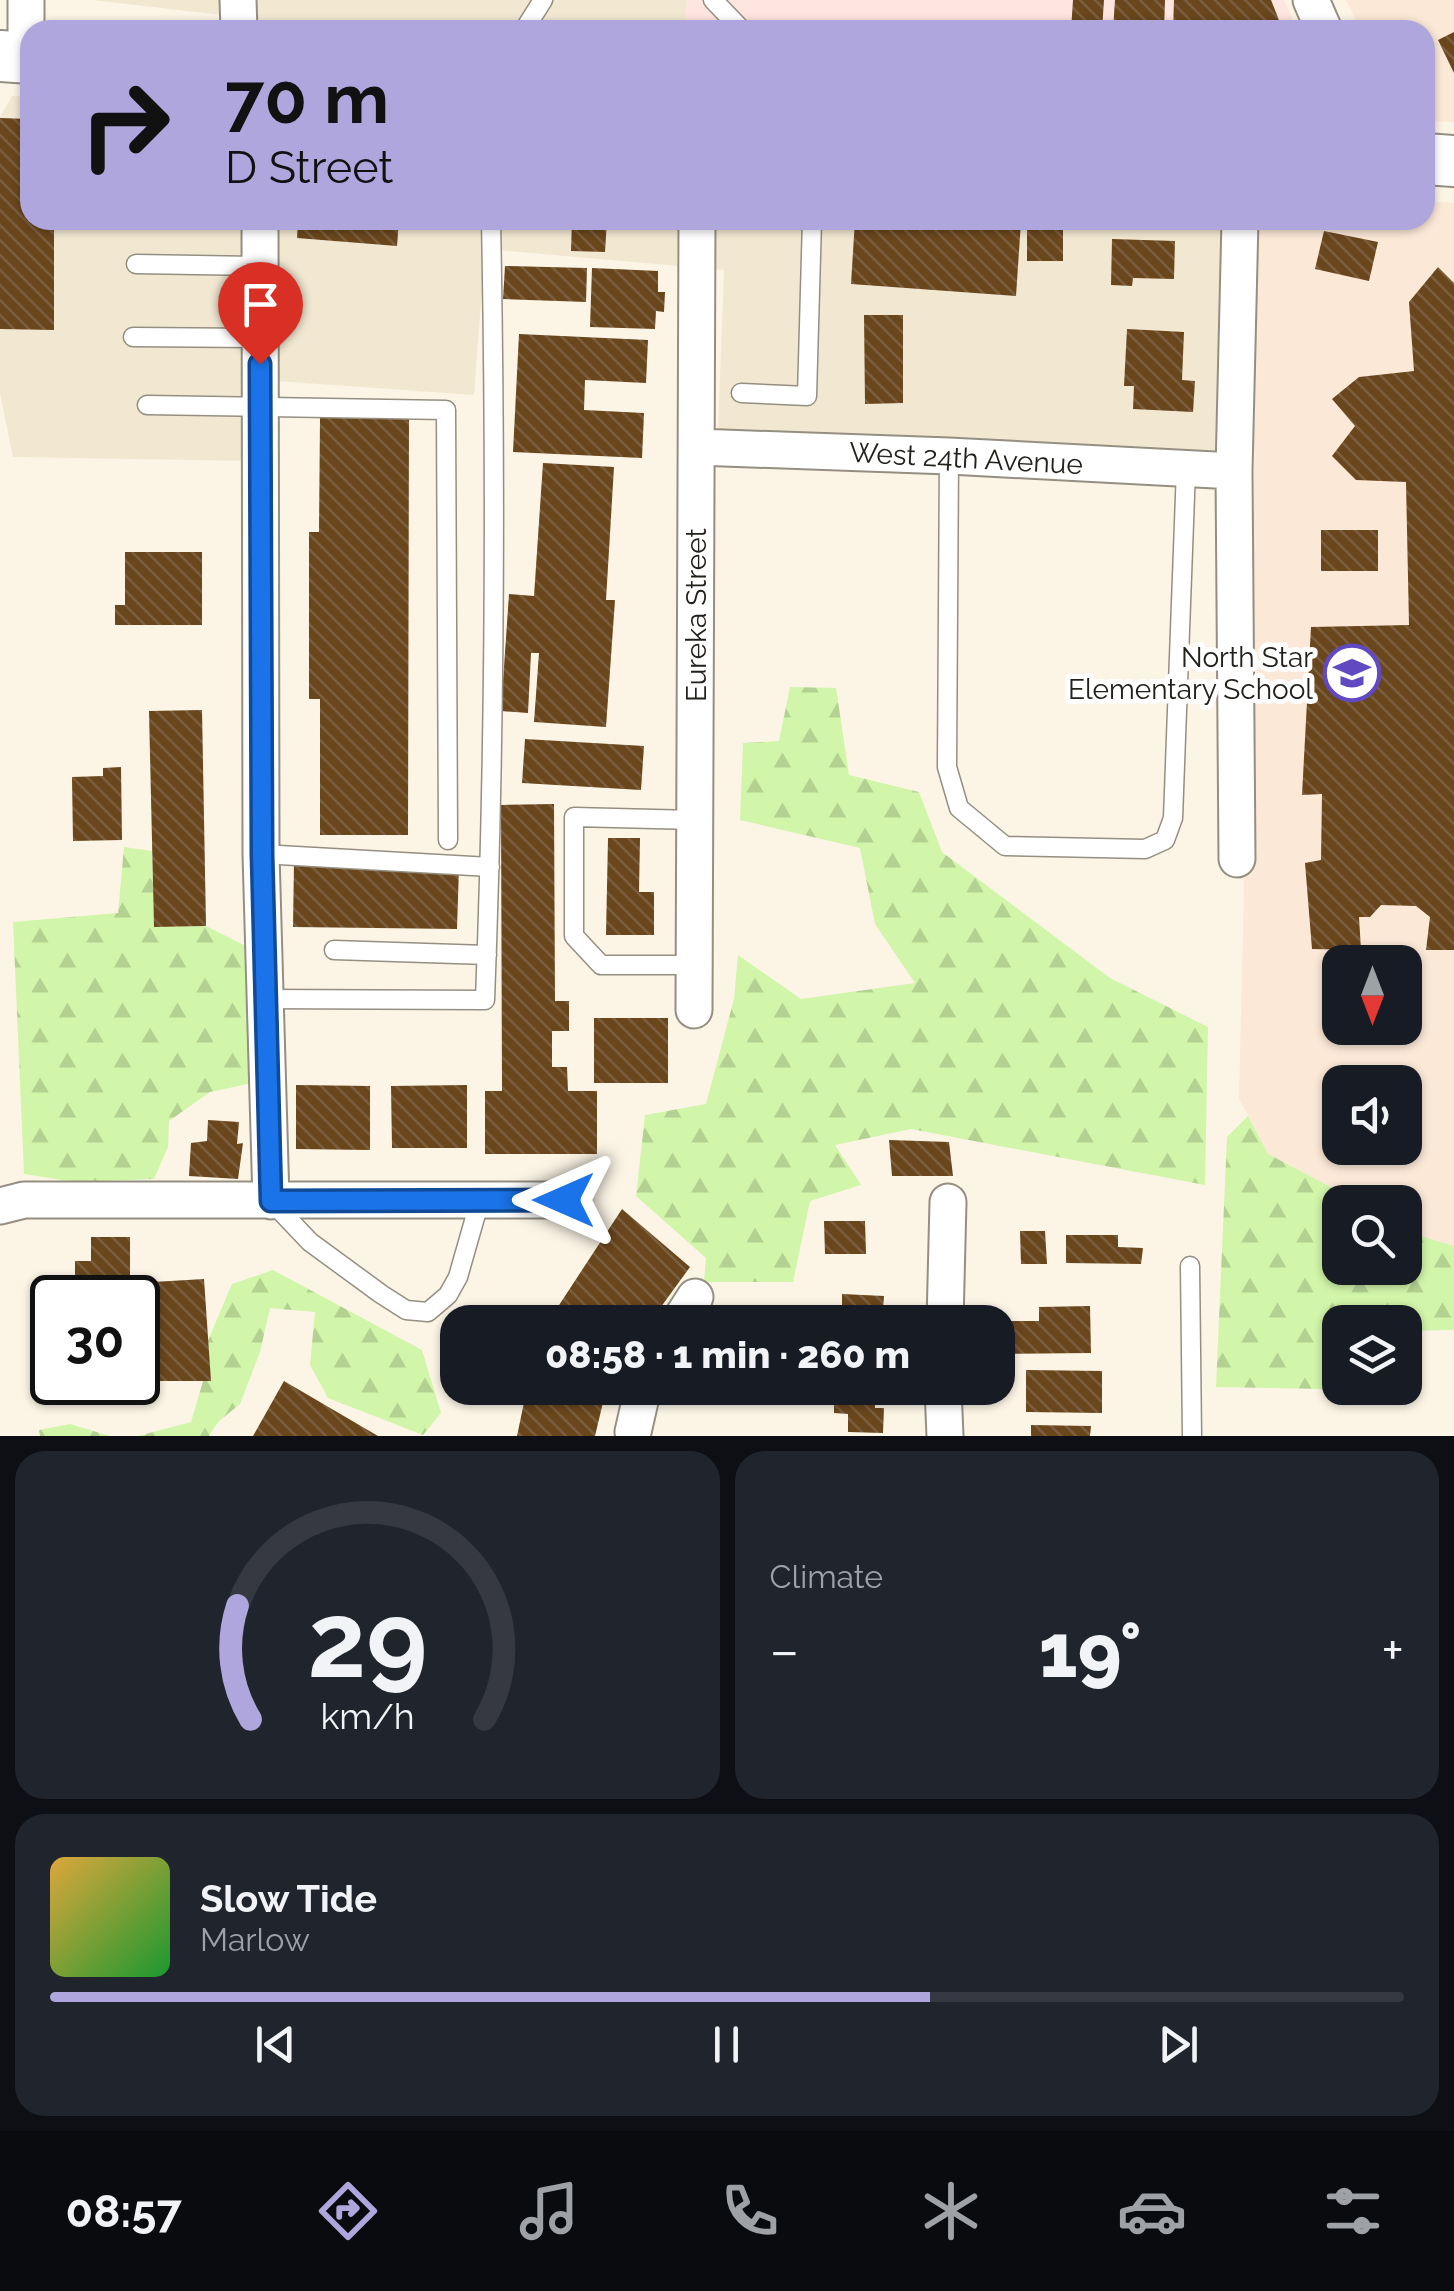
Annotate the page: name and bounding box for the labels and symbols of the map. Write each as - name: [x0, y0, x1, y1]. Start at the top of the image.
- pin: [218, 262, 303, 365]
- street label: West 24th Avenue: [848, 436, 1084, 481]
- street label: Eureka Street: [680, 527, 713, 702]
- place label: North Star Elementary School: [1068, 641, 1313, 706]
- school or university icon: North Star Elementary School: [1322, 643, 1382, 703]
- north arrow: [1322, 945, 1422, 1045]
- position arrow: [512, 1148, 616, 1252]
- speed limit sign: 30: [30, 1275, 160, 1405]

